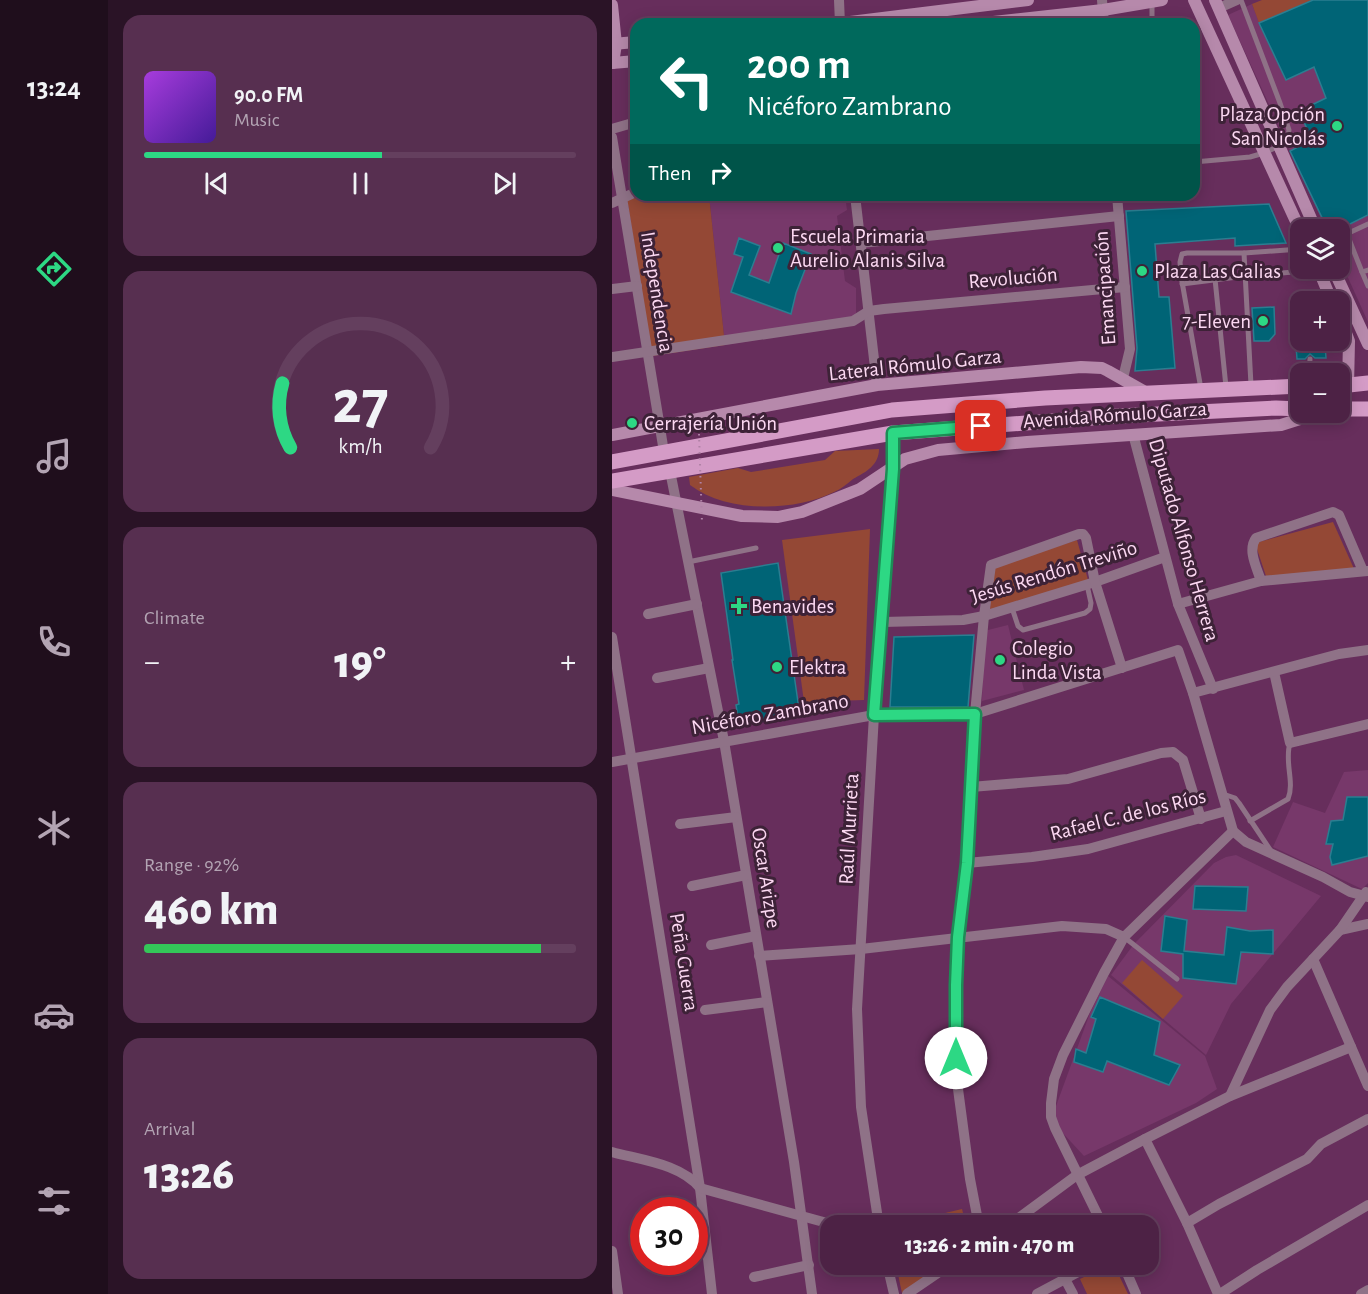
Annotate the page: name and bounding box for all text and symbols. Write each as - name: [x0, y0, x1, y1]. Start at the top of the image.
- icon: left: [648, 42, 726, 120]
- text: 200 m: [747, 44, 851, 86]
- text: 13:24: [27, 74, 81, 101]
- text: 90.0 FM: [234, 84, 303, 106]
- text: Nicéforo Zambrano: [747, 93, 951, 120]
- place label: Plaza Opción San Nicolás: [1219, 104, 1325, 149]
- text: Music: [234, 110, 280, 130]
- marker: Plaza Opción San Nicolás: [1330, 119, 1344, 133]
- icon: right: [704, 156, 737, 189]
- text: Then: [648, 162, 692, 184]
- icon: previous: [200, 167, 233, 200]
- icon: pause: [344, 167, 377, 200]
- icon: next: [488, 167, 521, 200]
- map controls: [1290, 219, 1350, 423]
- button: layers: [1290, 219, 1350, 279]
- place label: Escuela Primaria Aurelio Alanis Silva: [790, 226, 945, 271]
- street label: Independencia: [637, 230, 677, 354]
- street label: Emancipación: [1091, 230, 1119, 346]
- marker: Escuela Primaria Aurelio Alanis Silva: [771, 241, 785, 255]
- icon: directions: [33, 248, 75, 290]
- place label: Plaza Las Galias: [1154, 261, 1281, 282]
- street label: Revolución: [968, 264, 1058, 292]
- marker: Plaza Las Galias: [1135, 264, 1149, 278]
- button: +: [1290, 291, 1350, 351]
- place label: 7-Eleven: [1182, 311, 1251, 332]
- marker: 7-Eleven: [1256, 314, 1270, 328]
- street label: Lateral Rómulo Garza: [827, 345, 1003, 385]
- button: −: [1290, 363, 1350, 423]
- text: 27: [332, 372, 388, 434]
- street label: Avenida Rómulo Garza: [1022, 398, 1208, 432]
- pin: [955, 400, 1006, 451]
- icon: arrive: [964, 409, 997, 442]
- place label: Cerrajería Unión: [644, 413, 777, 434]
- marker: Cerrajería Unión: [625, 416, 639, 430]
- icon: music: [33, 435, 75, 477]
- street label: Diputado Alfonso Herrera: [1145, 436, 1223, 644]
- text: km/h: [338, 437, 382, 458]
- street label: Jesús Rendón Treviño: [968, 537, 1140, 607]
- place label: Benavides: [751, 596, 834, 617]
- marker: Benavides: [732, 599, 746, 613]
- text: Climate: [144, 608, 205, 628]
- icon: phone: [33, 621, 75, 663]
- place label: Colegio Linda Vista: [1012, 638, 1102, 683]
- text: 19°: [334, 641, 386, 686]
- text: −: [144, 646, 160, 679]
- text: +: [560, 646, 576, 679]
- marker: Colegio Linda Vista: [993, 653, 1007, 667]
- place label: Elektra: [789, 657, 847, 678]
- marker: Elektra: [770, 660, 784, 674]
- street label: Nicéforo Zambrano: [690, 690, 850, 738]
- street label: Raúl Murrieta: [836, 772, 862, 885]
- street label: Rafael C. de los Ríos: [1048, 785, 1208, 845]
- icon: climate: [33, 807, 75, 849]
- street label: Oscar Arizpe: [748, 826, 784, 930]
- text: Range · 92%: [144, 855, 239, 875]
- text: 460 km: [144, 888, 279, 933]
- street label: Peña Guerra: [666, 911, 702, 1013]
- icon: car: [33, 994, 75, 1036]
- position arrow: [924, 1026, 988, 1090]
- text: Arrival: [144, 1119, 195, 1139]
- text: 13:26: [144, 1152, 234, 1197]
- icon: filters: [33, 1180, 75, 1222]
- speed limit sign: 30: [630, 1197, 708, 1275]
- text: 13:26 · 2 min · 470 m: [905, 1234, 1074, 1256]

